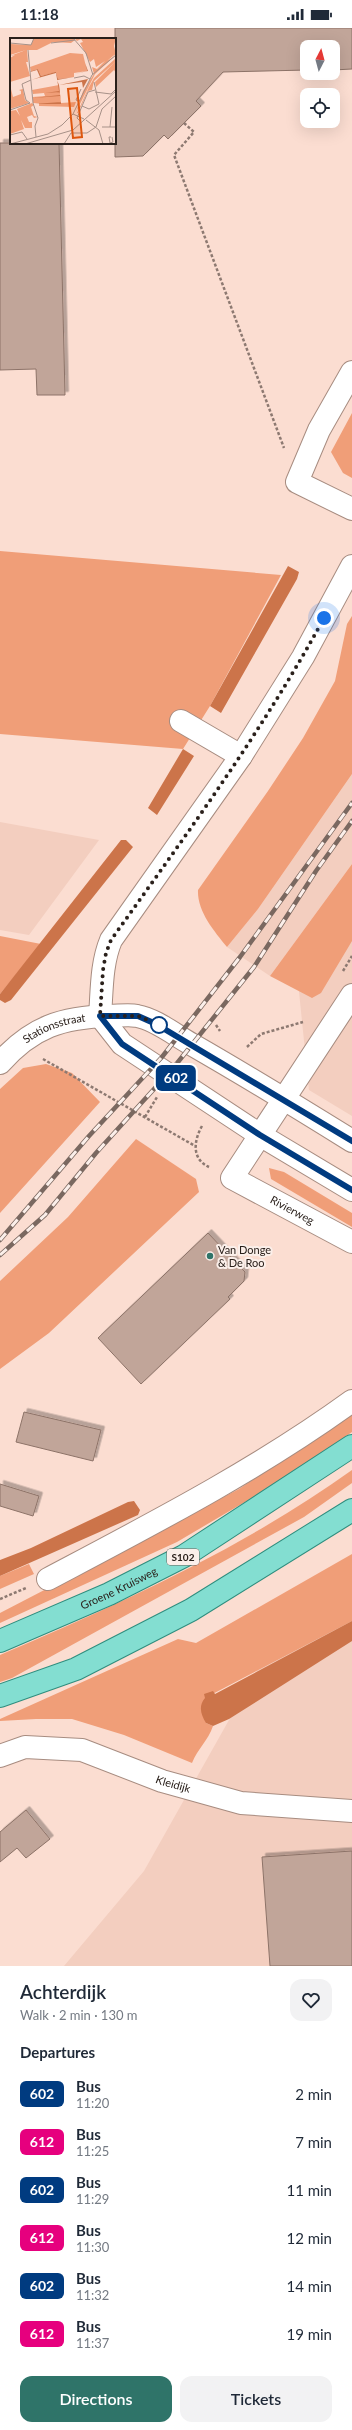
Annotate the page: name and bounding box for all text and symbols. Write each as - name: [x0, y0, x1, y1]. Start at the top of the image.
- text: 11:18: [20, 5, 59, 23]
- inset map: [10, 38, 116, 144]
- north arrow: [300, 40, 340, 80]
- map controls: [300, 40, 340, 128]
- button: locate: [300, 88, 340, 128]
- your location: [314, 608, 334, 628]
- street label: Stationsstraat: [20, 1011, 86, 1045]
- unlabelled marker: [150, 1016, 168, 1034]
- line badge: 602: [153, 1065, 199, 1091]
- text: 602: [164, 1069, 188, 1086]
- street label: Rivierweg: [268, 1193, 317, 1227]
- place label: Van Donge & De Roo: [218, 1243, 271, 1269]
- marker: Van Donge & De Roo: [205, 1251, 215, 1261]
- road number: S102: [167, 1549, 199, 1565]
- street label: Groene Kruisweg: [78, 1564, 159, 1612]
- street label: Kleidijk: [154, 1772, 192, 1795]
- button: heart: [290, 1979, 332, 2021]
- text: Achterdijk: [20, 1980, 106, 2003]
- text: Walk · 2 min · 130 m: [20, 2007, 138, 2023]
- text: Departures: [20, 2043, 95, 2061]
- text: Bus: [76, 2077, 101, 2095]
- text: 602: [30, 2085, 54, 2102]
- text: 2 min: [295, 2085, 332, 2103]
- text: 11:20: [76, 2095, 109, 2111]
- text: Bus: [76, 2125, 101, 2143]
- text: 612: [30, 2133, 54, 2150]
- text: 7 min: [295, 2133, 332, 2151]
- text: 11:25: [76, 2143, 109, 2159]
- text: Bus: [76, 2173, 101, 2191]
- text: 602: [30, 2181, 54, 2198]
- text: 11 min: [286, 2181, 332, 2199]
- text: 11:29: [76, 2191, 109, 2207]
- text: Bus: [76, 2221, 101, 2239]
- text: 612: [30, 2229, 54, 2246]
- text: 12 min: [286, 2229, 332, 2247]
- text: 11:30: [76, 2239, 109, 2255]
- text: Bus: [76, 2269, 101, 2287]
- text: 602: [30, 2277, 54, 2294]
- text: 14 min: [286, 2277, 332, 2295]
- text: 11:32: [76, 2287, 109, 2303]
- text: Bus: [76, 2317, 101, 2335]
- text: 612: [30, 2325, 54, 2342]
- text: 19 min: [286, 2325, 332, 2343]
- text: 11:37: [76, 2335, 109, 2351]
- button: Directions: [20, 2376, 172, 2422]
- button: Tickets: [180, 2376, 332, 2422]

